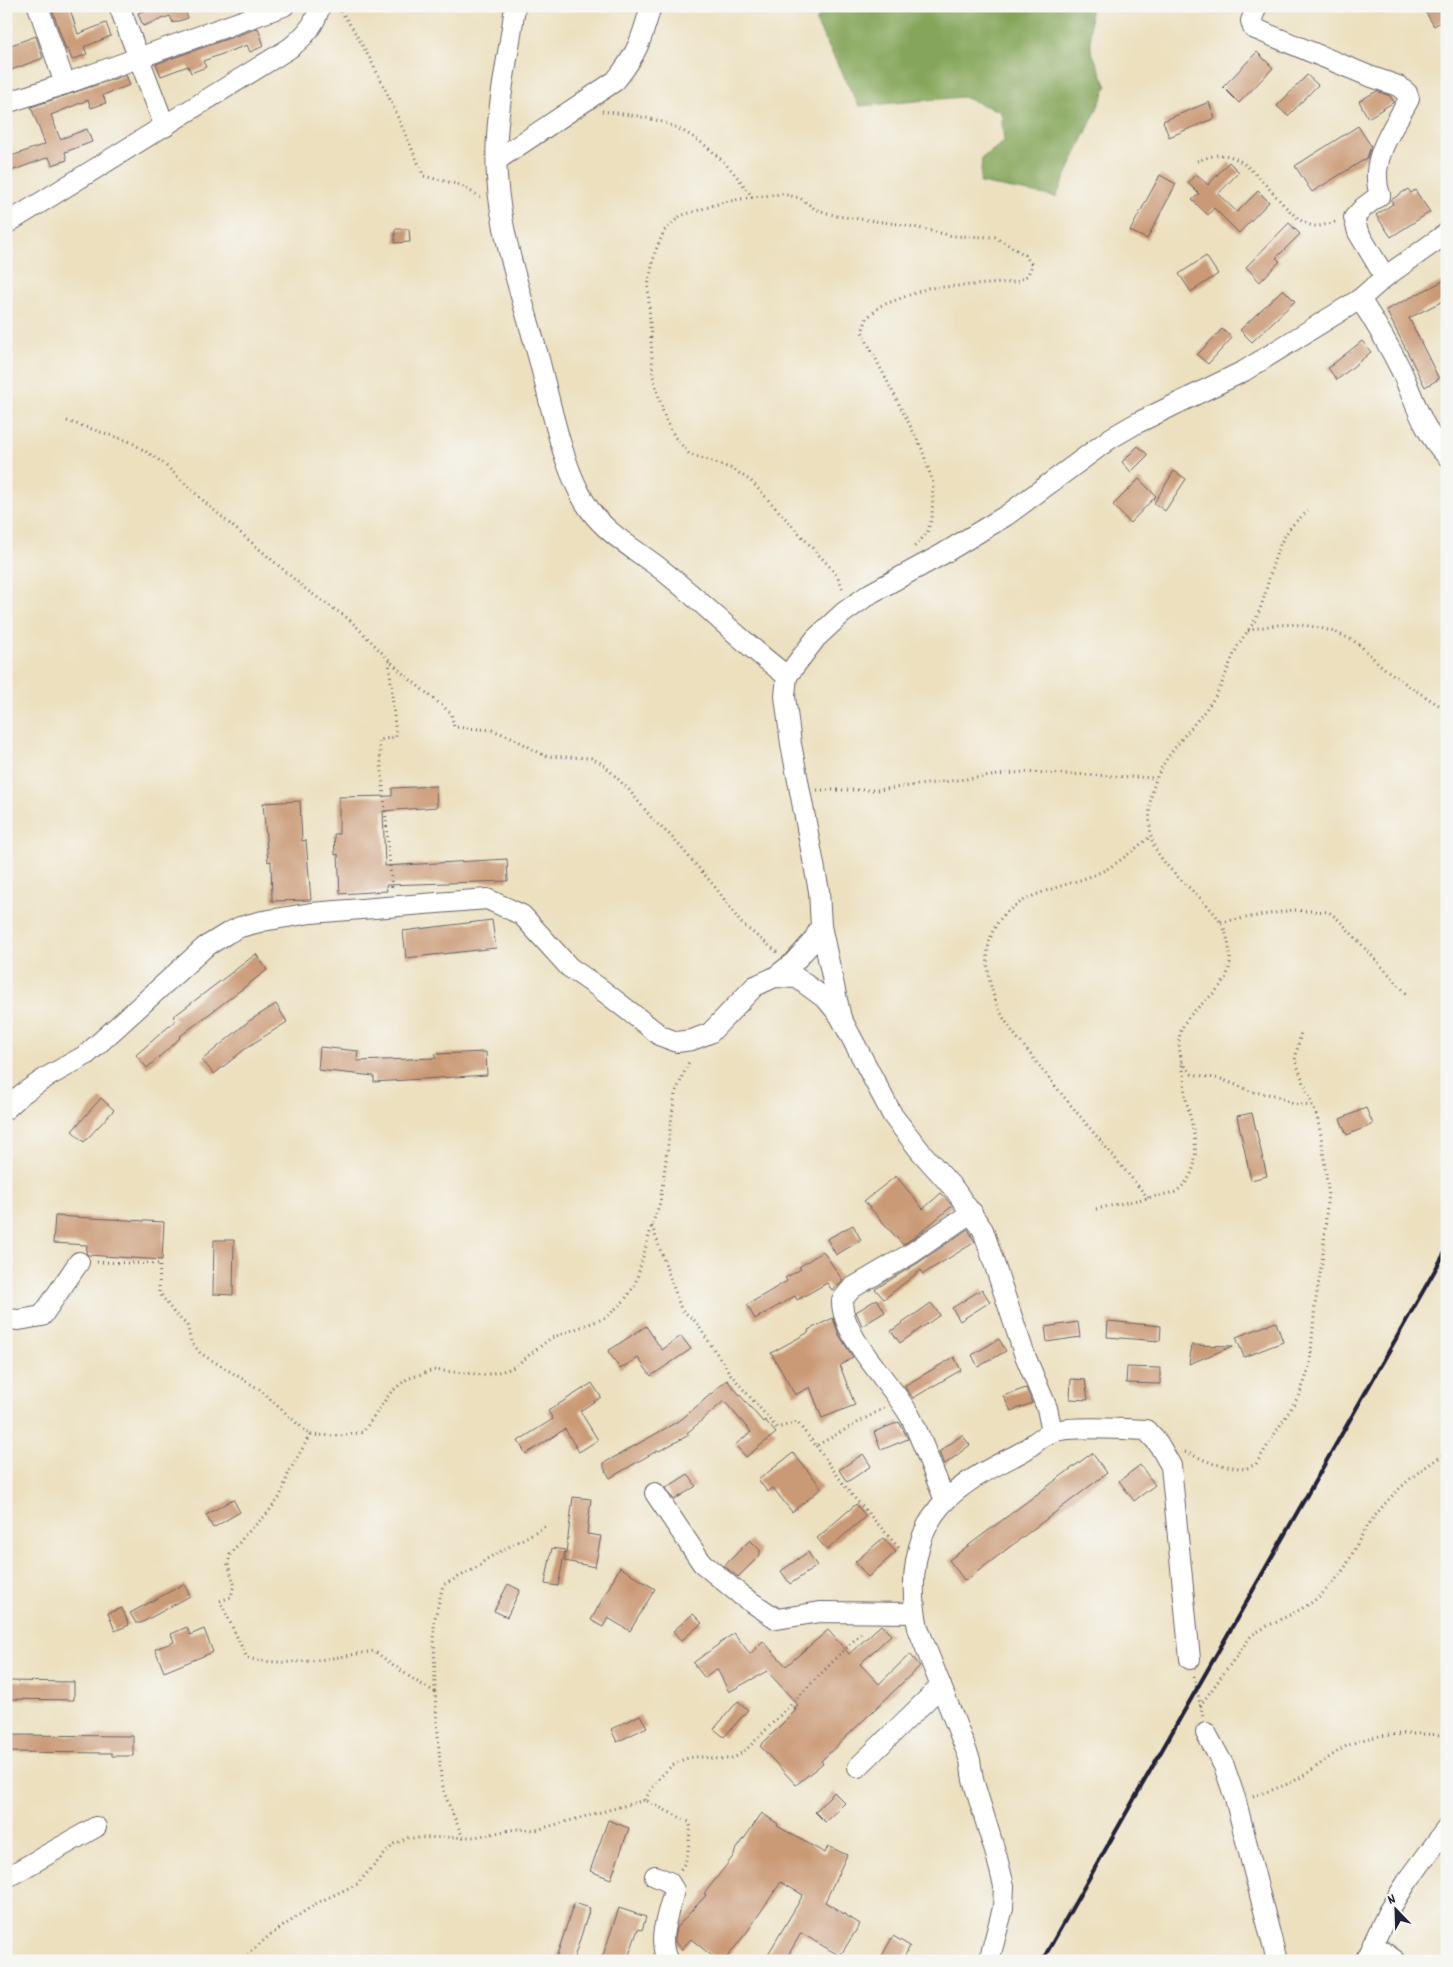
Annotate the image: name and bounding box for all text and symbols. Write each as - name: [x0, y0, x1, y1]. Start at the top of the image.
- north arrow: [1370, 1884, 1420, 1934]
- text: N: [1385, 1889, 1399, 1910]

